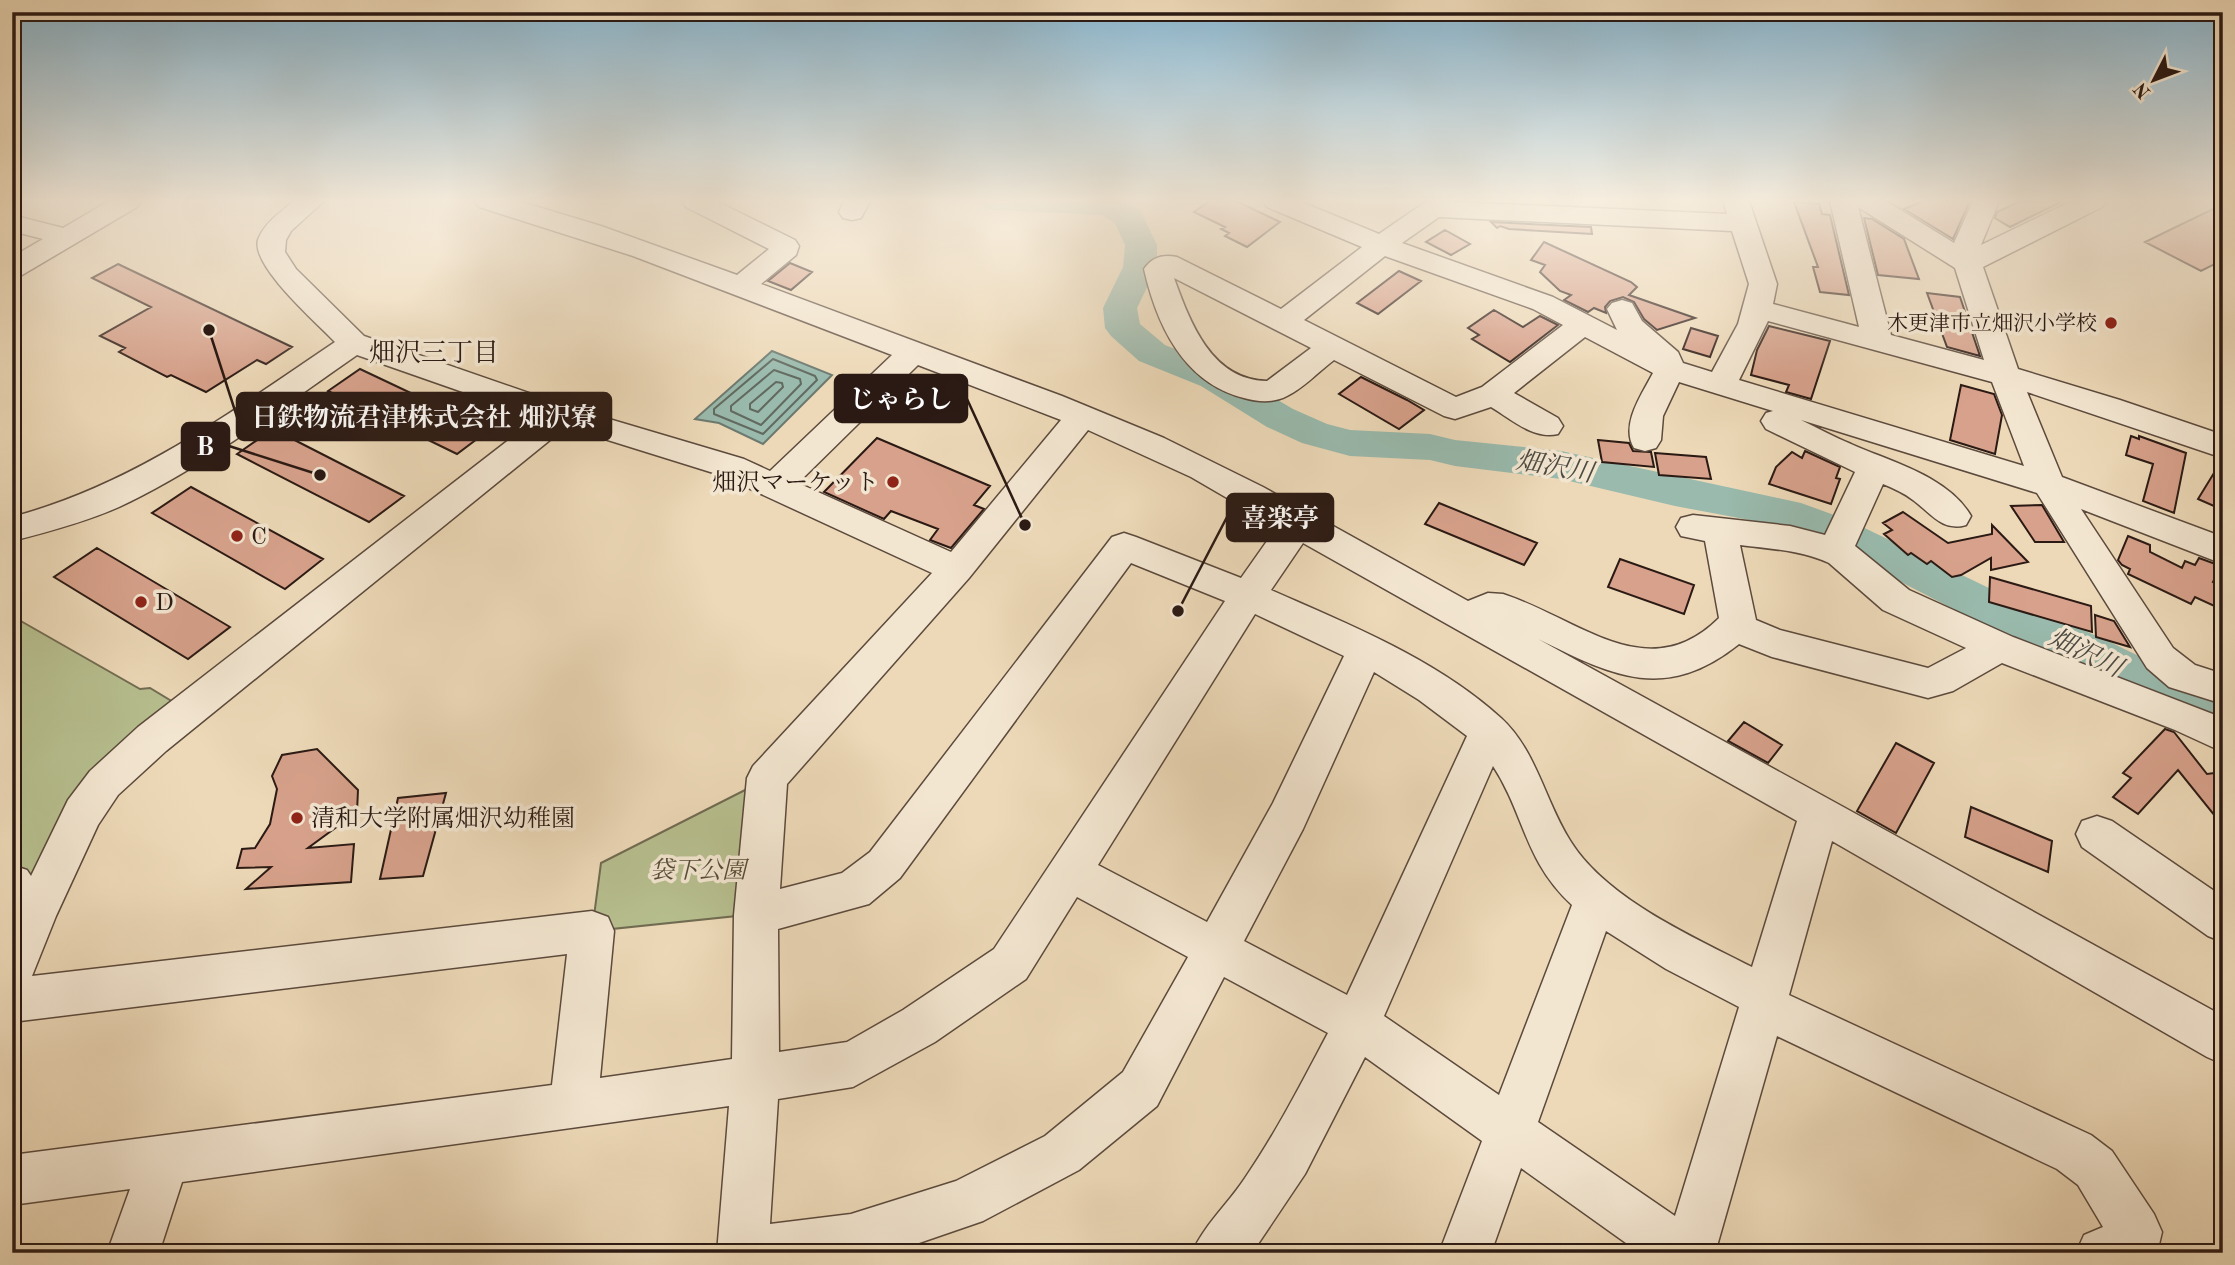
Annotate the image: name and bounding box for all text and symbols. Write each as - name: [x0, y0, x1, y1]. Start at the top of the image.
- north arrow: [2120, 46, 2190, 116]
- text: N: [2131, 78, 2155, 101]
- place label: 木更津市立畑沢小学校: [1887, 312, 2097, 335]
- marker: 木更津市立畑沢小学校: [2103, 315, 2119, 331]
- district label: 畑沢三丁目: [369, 339, 499, 367]
- callout: じゃらし: [835, 375, 967, 422]
- text: じゃらし: [849, 387, 953, 414]
- callout: 日鉄物流君津株式会社 畑沢寮: [237, 393, 611, 440]
- text: 日鉄物流君津株式会社 畑沢寮: [251, 403, 597, 432]
- callout: B: [182, 423, 229, 470]
- text: B: [196, 435, 214, 461]
- water label: 畑沢川: [1514, 446, 1599, 488]
- place label: 畑沢マーケット: [712, 470, 879, 496]
- marker: 畑沢マーケット: [885, 474, 901, 490]
- callout: 喜楽亭: [1227, 494, 1333, 541]
- text: 喜楽亭: [1241, 504, 1319, 533]
- place label: C: [251, 526, 267, 550]
- marker: C: [229, 528, 245, 544]
- place label: D: [155, 592, 174, 616]
- marker: D: [133, 594, 149, 610]
- water label: 畑沢川: [2044, 623, 2129, 684]
- place label: 清和大学附属畑沢幼稚園: [311, 805, 575, 832]
- marker: 清和大学附属畑沢幼稚園: [289, 810, 305, 826]
- park label: 袋下公園: [650, 857, 750, 884]

